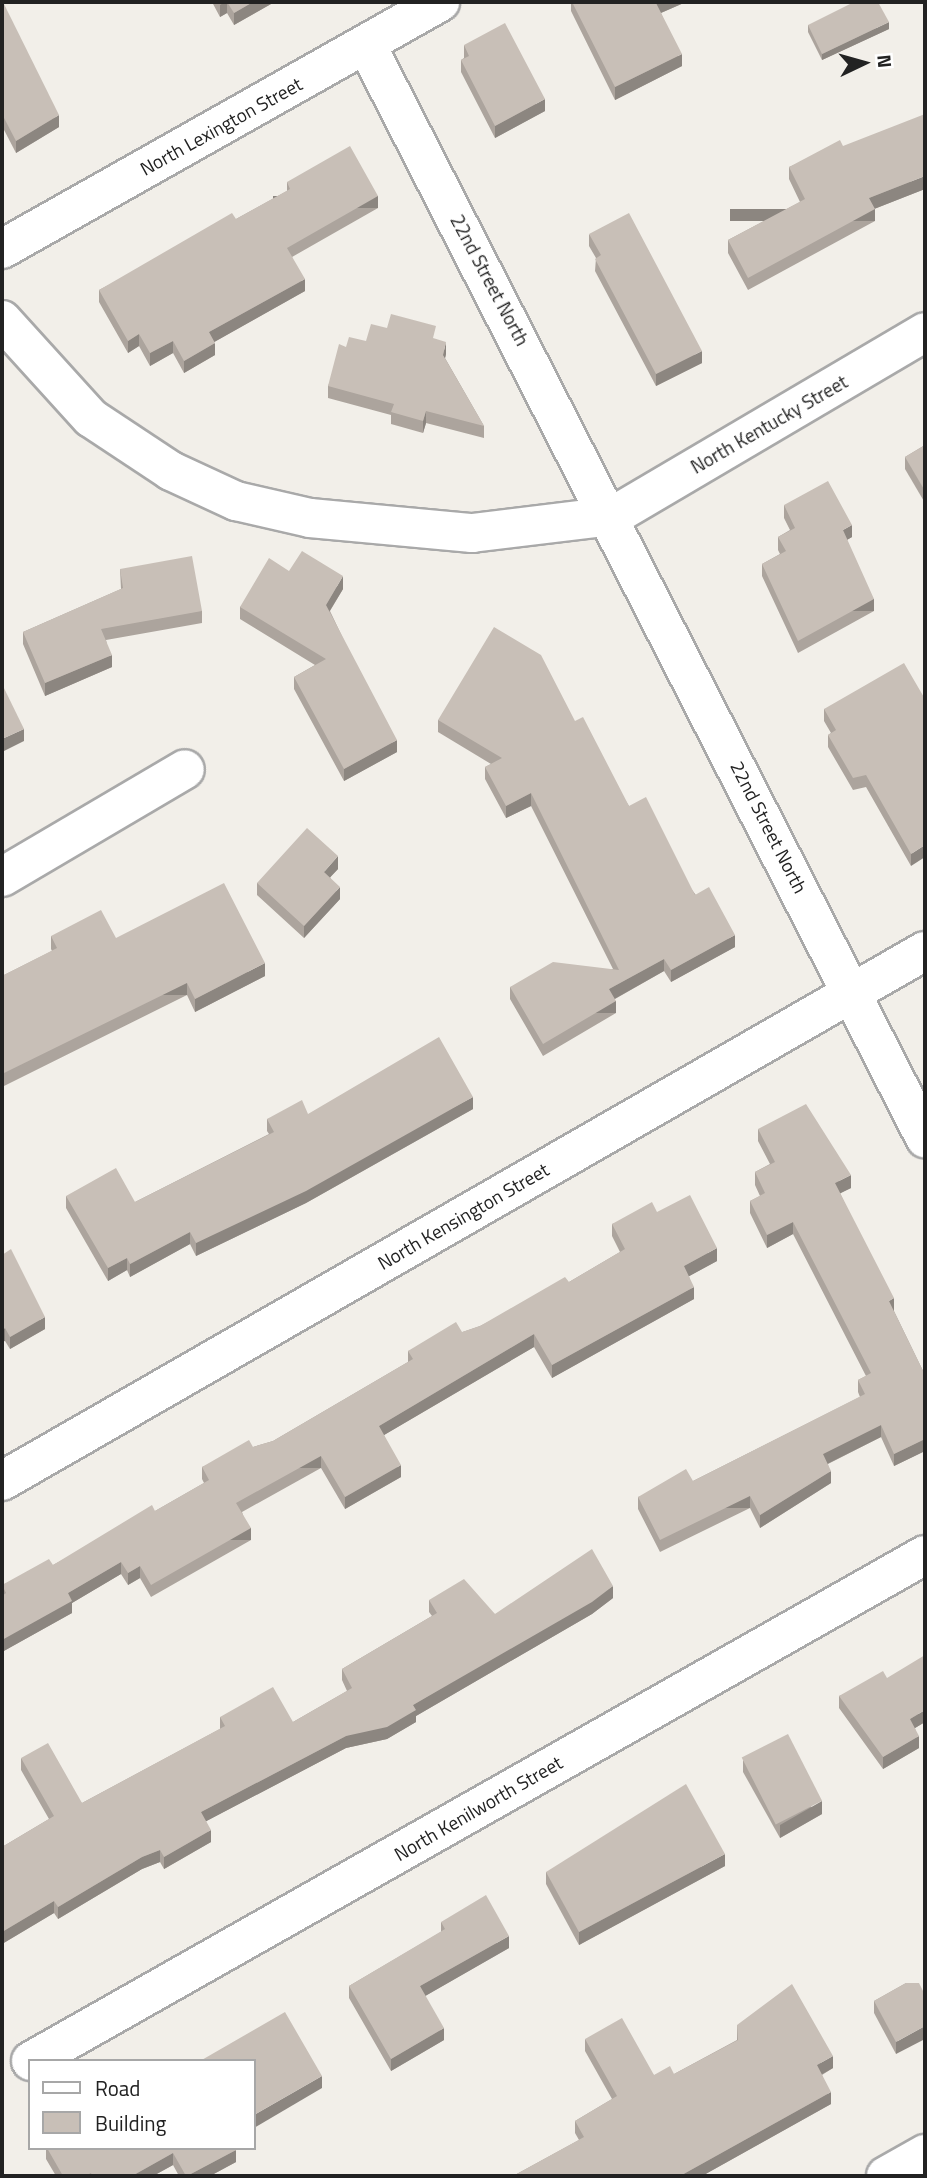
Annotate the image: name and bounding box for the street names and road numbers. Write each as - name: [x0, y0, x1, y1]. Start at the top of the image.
- street label: North Lexington Street: [136, 72, 306, 180]
- street label: 22nd Street North: [446, 211, 534, 349]
- street label: North Kentucky Street: [687, 370, 851, 478]
- street label: 22nd Street North: [726, 757, 812, 897]
- street label: North Kensington Street: [373, 1158, 553, 1274]
- street label: North Kenilworth Street: [390, 1751, 566, 1865]

